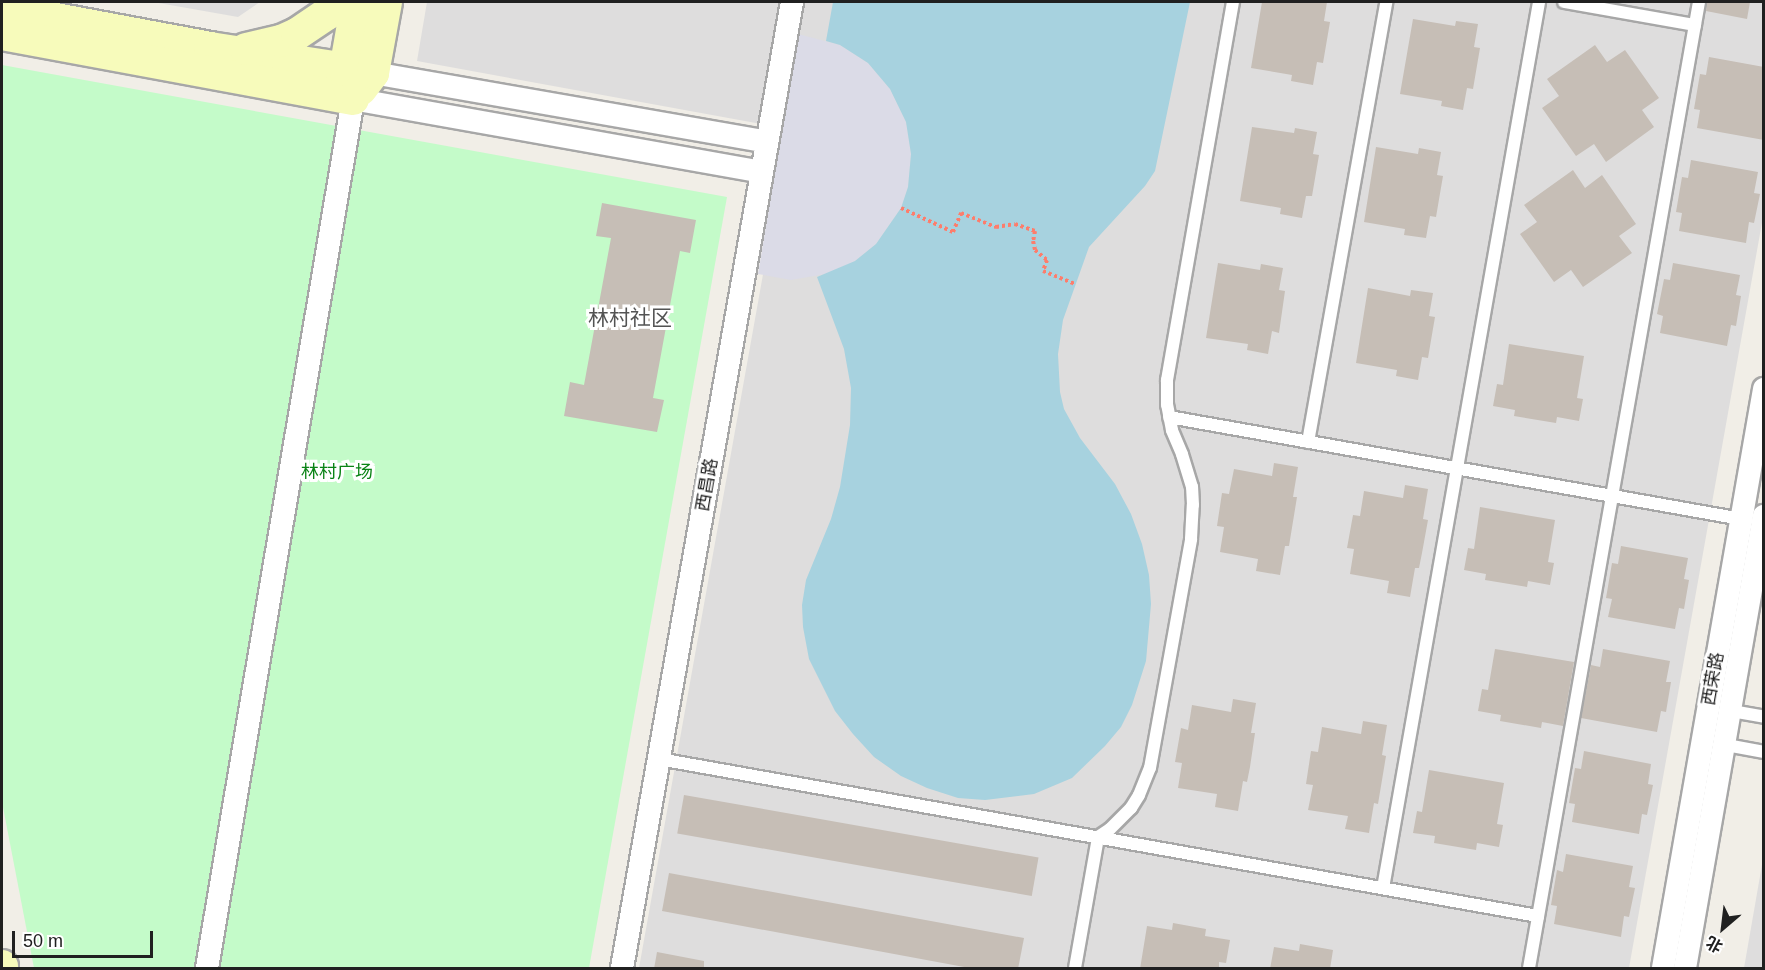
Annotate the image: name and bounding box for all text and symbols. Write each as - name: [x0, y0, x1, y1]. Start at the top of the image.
- district label: 林村社区: [588, 305, 672, 331]
- street label: 西昌路: [692, 457, 722, 513]
- park label: 林村广场: [301, 461, 373, 483]
- street label: 西荣路: [1698, 651, 1728, 707]
- north arrow: [1693, 898, 1753, 958]
- scale bar: [15, 919, 156, 957]
- text: 50 m: [23, 931, 63, 951]
- text: 北: [1703, 933, 1725, 956]

